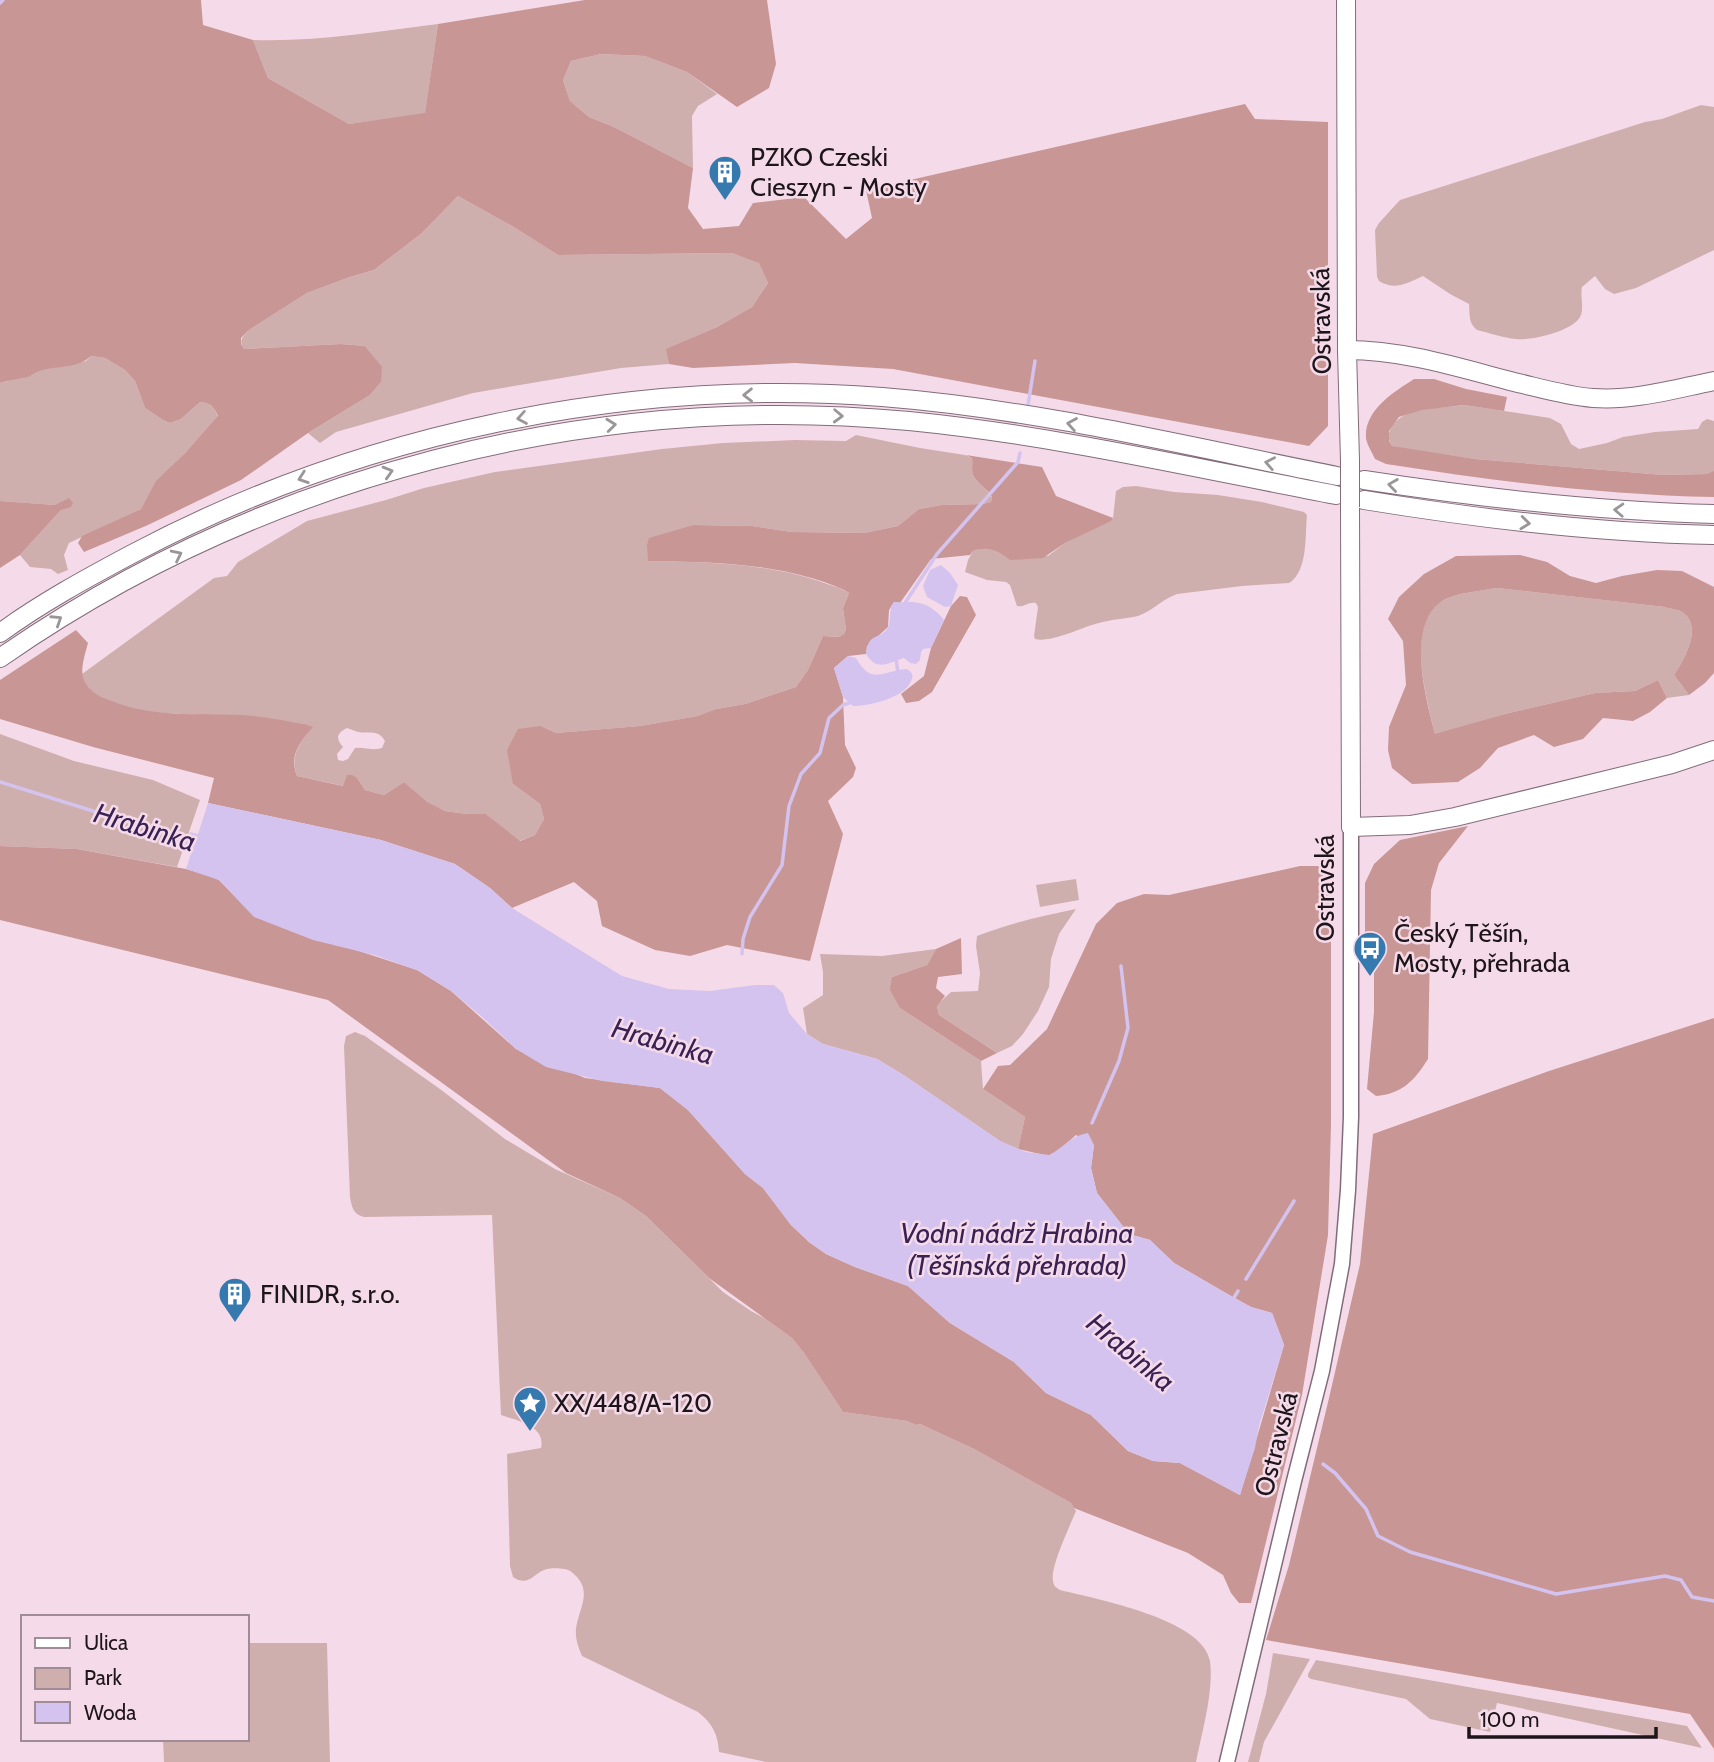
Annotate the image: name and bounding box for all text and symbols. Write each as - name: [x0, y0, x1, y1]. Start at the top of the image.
- place label: PZKO Czeski Cieszyn - Mosty: [750, 141, 927, 203]
- building icon: PZKO Czeski Cieszyn - Mosty: [706, 153, 744, 202]
- street label: Ostravská: [1304, 267, 1338, 375]
- one-way arrow: [742, 387, 753, 403]
- one-way arrow: [832, 409, 843, 424]
- one-way arrow: [516, 410, 528, 425]
- one-way arrow: [1066, 417, 1077, 432]
- one-way arrow: [605, 418, 616, 433]
- one-way arrow: [1264, 456, 1276, 471]
- one-way arrow: [382, 465, 394, 480]
- one-way arrow: [297, 470, 309, 484]
- one-way arrow: [1387, 477, 1399, 492]
- one-way arrow: [1613, 503, 1624, 518]
- one-way arrow: [1519, 515, 1530, 530]
- one-way arrow: [170, 549, 182, 563]
- one-way arrow: [49, 616, 62, 628]
- water label: Hrabinka: [90, 795, 200, 859]
- street label: Ostravská: [1309, 834, 1341, 941]
- place label: Český Těšín, Mosty, přehrada: [1394, 917, 1570, 979]
- bus stop icon: Český Těšín, Mosty, přehrada: [1351, 929, 1389, 978]
- water label: Hrabinka: [608, 1010, 718, 1072]
- water label: Vodní nádrž Hrabina (Těšínská přehrada): [900, 1216, 1134, 1282]
- building icon: FINIDR, s.r.o.: [216, 1275, 254, 1324]
- place label: FINIDR, s.r.o.: [260, 1278, 400, 1310]
- water label: Hrabinka: [1080, 1305, 1182, 1399]
- place icon: XX/448/A-120: [511, 1384, 549, 1433]
- place label: XX/448/A-120: [554, 1387, 712, 1419]
- street label: Ostravská: [1248, 1388, 1305, 1500]
- legend: [21, 1615, 248, 1741]
- text: Ulica: [84, 1630, 128, 1655]
- text: Park: [84, 1665, 122, 1690]
- scale bar: [1469, 1696, 1656, 1740]
- text: Woda: [84, 1700, 136, 1725]
- text: 100 m: [1480, 1707, 1539, 1732]

